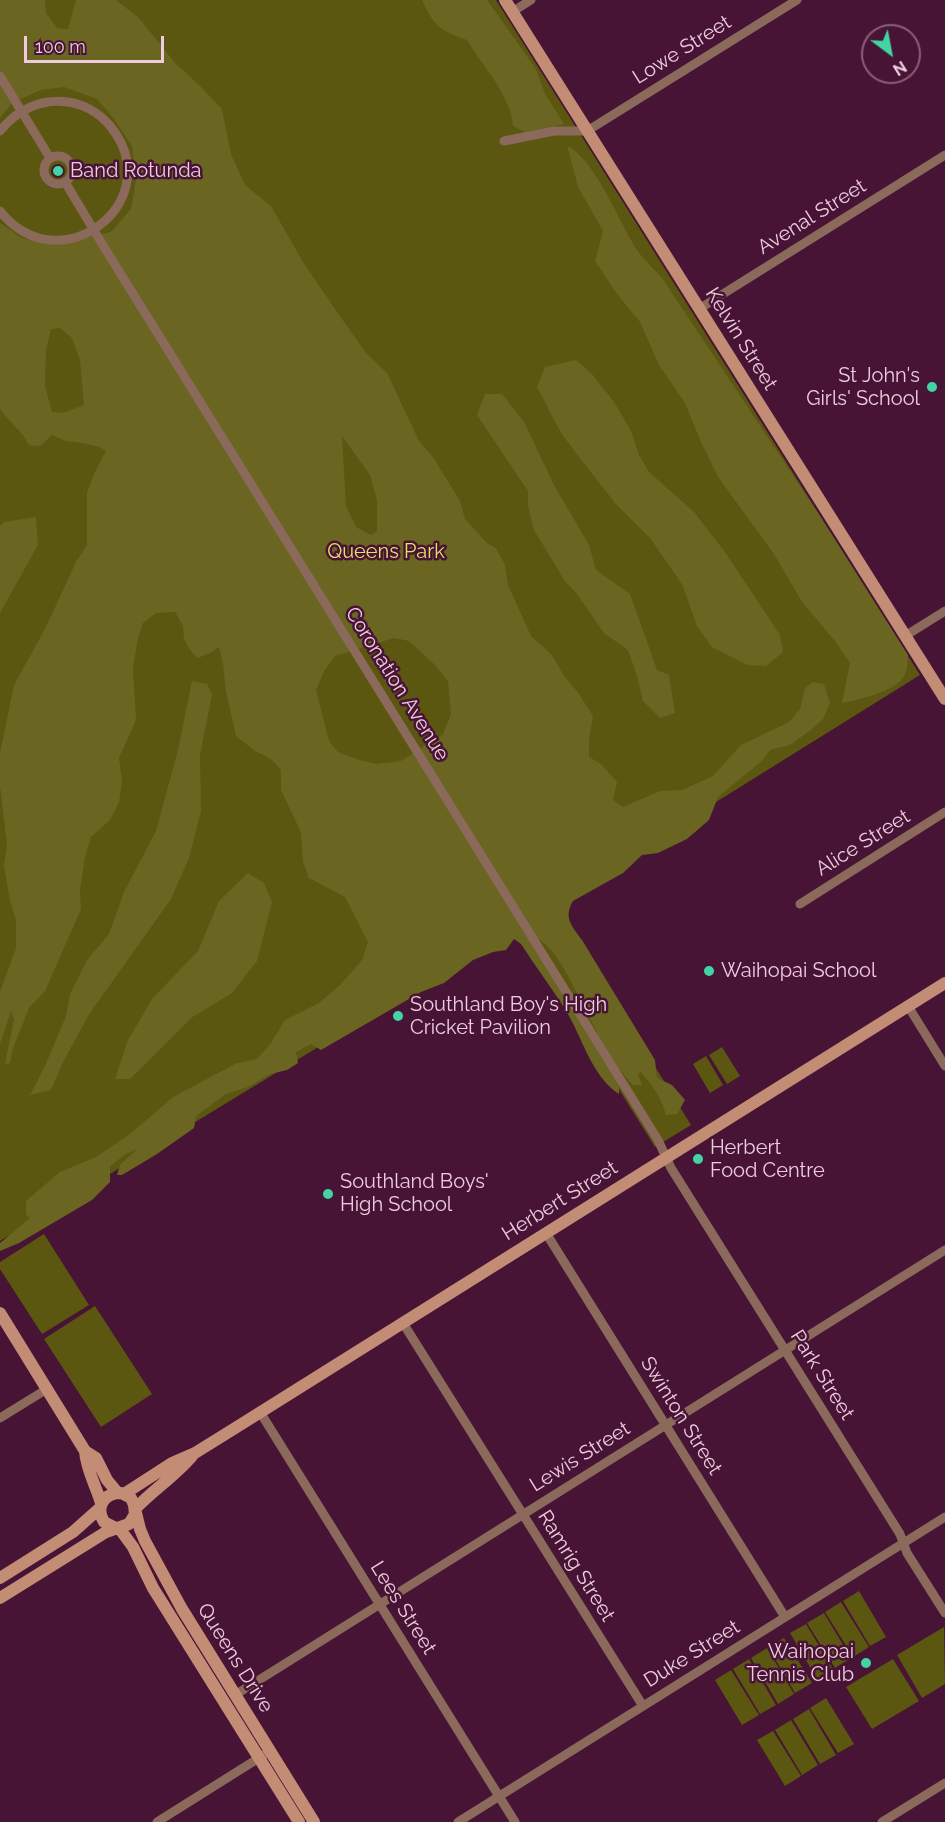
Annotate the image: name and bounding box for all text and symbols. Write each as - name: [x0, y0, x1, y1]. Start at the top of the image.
- street label: Lowe Street: [629, 10, 735, 90]
- scale bar: [27, 24, 166, 62]
- north arrow: [861, 24, 921, 84]
- text: 100 m: [35, 36, 86, 57]
- text: N: [890, 57, 910, 79]
- place label: Band Rotunda: [70, 159, 201, 183]
- marker: Band Rotunda: [51, 164, 65, 178]
- street label: Avenal Street: [753, 174, 871, 260]
- street label: Kelvin Street: [700, 283, 782, 395]
- place label: St John's Girls' School: [806, 364, 920, 411]
- marker: St John's Girls' School: [925, 380, 939, 394]
- park label: Queens Park: [327, 540, 445, 564]
- street label: Coronation Avenue: [340, 603, 454, 765]
- street label: Alice Street: [811, 805, 915, 881]
- place label: Waihopai School: [721, 959, 876, 983]
- marker: Waihopai School: [702, 964, 716, 978]
- place label: Southland Boy's High Cricket Pavilion: [410, 993, 607, 1040]
- marker: Southland Boy's High Cricket Pavilion: [391, 1009, 405, 1023]
- place label: Herbert Food Centre: [710, 1136, 825, 1183]
- marker: Herbert Food Centre: [691, 1152, 705, 1166]
- street label: Herbert Street: [498, 1156, 622, 1246]
- place label: Southland Boys' High School: [340, 1170, 489, 1217]
- marker: Southland Boys' High School: [321, 1187, 335, 1201]
- street label: Park Street: [785, 1326, 859, 1424]
- street label: Swinton Street: [635, 1353, 727, 1479]
- street label: Lewis Street: [525, 1417, 635, 1497]
- street label: Ramrig Street: [532, 1506, 620, 1626]
- street label: Lees Street: [365, 1557, 441, 1659]
- street label: Queens Drive: [192, 1599, 278, 1717]
- street label: Duke Street: [640, 1615, 744, 1693]
- place label: Waihopai Tennis Club: [746, 1640, 854, 1687]
- marker: Waihopai Tennis Club: [859, 1656, 873, 1670]

